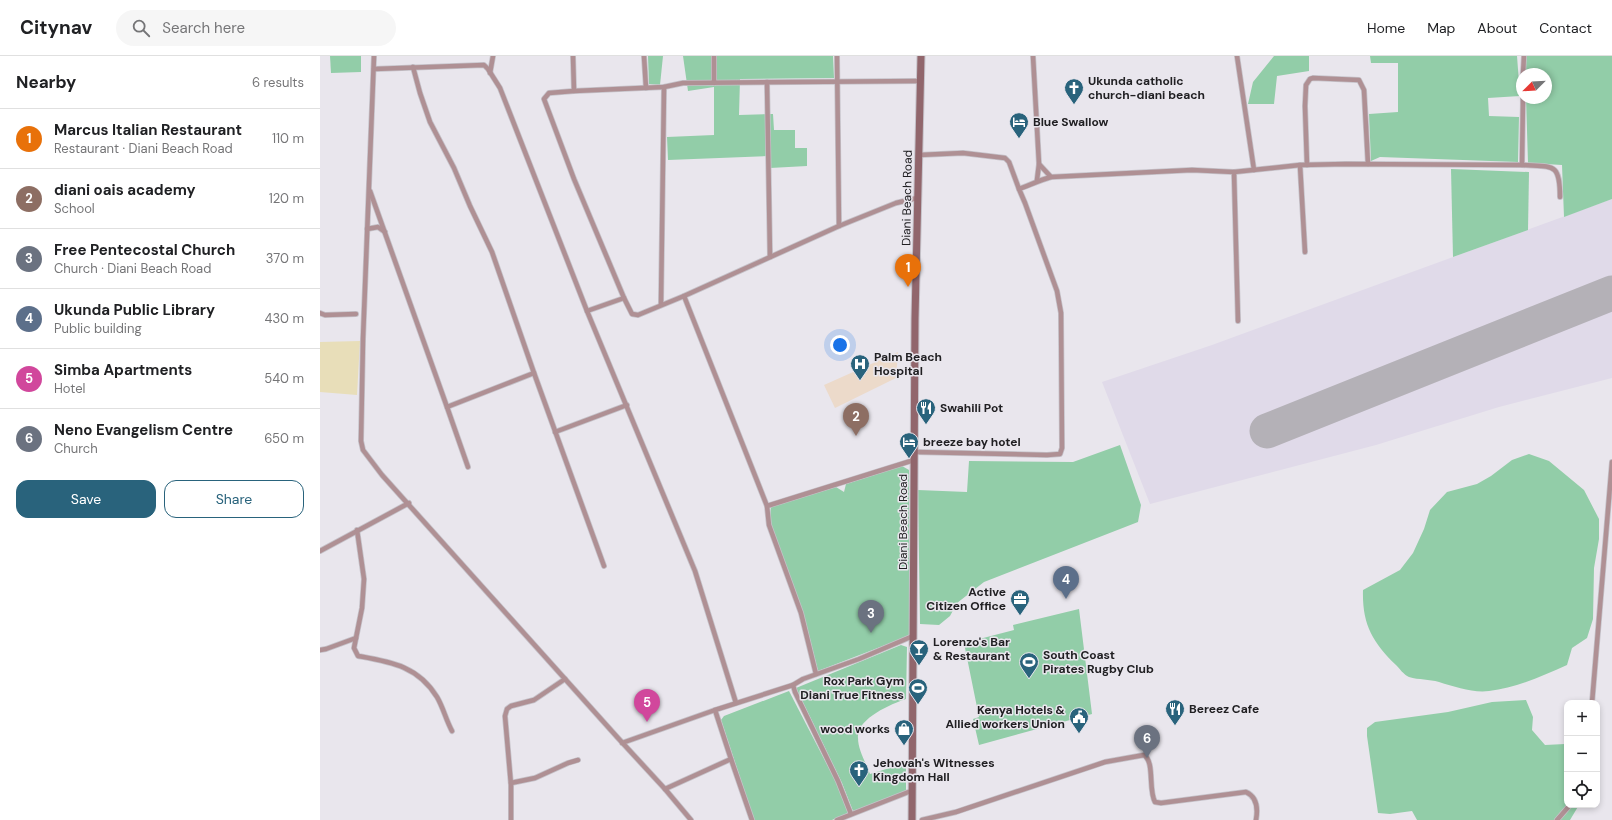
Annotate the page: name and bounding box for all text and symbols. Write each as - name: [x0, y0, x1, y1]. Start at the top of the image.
- search box: [116, 10, 396, 46]
- text: Citynav: [20, 15, 92, 40]
- icon: search: [130, 17, 152, 39]
- text: Search here: [162, 18, 245, 38]
- text: Home: [1367, 19, 1405, 37]
- text: Map: [1427, 19, 1455, 37]
- text: About: [1477, 19, 1517, 37]
- text: Contact: [1539, 19, 1592, 37]
- north arrow: [1516, 68, 1552, 104]
- text: Nearby: [16, 71, 76, 93]
- place label: Ukunda catholic church-diani beach: [1088, 73, 1205, 103]
- text: 6 results: [252, 74, 304, 91]
- church icon: Ukunda catholic church-diani beach: [1063, 77, 1085, 105]
- hotel icon: Blue Swallow: [1008, 111, 1030, 139]
- place label: Blue Swallow: [1033, 114, 1109, 130]
- text: Marcus Italian Restaurant: [54, 120, 242, 140]
- text: 1: [27, 130, 31, 147]
- text: 110 m: [272, 130, 304, 147]
- text: Restaurant · Diani Beach Road: [54, 140, 233, 157]
- street label: Diani Beach Road: [898, 150, 916, 246]
- text: diani oais academy: [54, 180, 196, 200]
- text: 2: [25, 190, 33, 207]
- text: 120 m: [269, 190, 304, 207]
- text: School: [54, 200, 95, 217]
- text: Free Pentecostal Church: [54, 240, 235, 260]
- text: 3: [25, 250, 33, 267]
- text: 370 m: [266, 250, 304, 267]
- pin: 1: [895, 254, 921, 287]
- text: Church · Diani Beach Road: [54, 260, 211, 277]
- text: Ukunda Public Library: [54, 300, 215, 320]
- text: 4: [25, 310, 33, 327]
- text: 430 m: [264, 310, 304, 327]
- text: Public building: [54, 320, 142, 337]
- your location: [830, 335, 850, 355]
- place label: Palm Beach Hospital: [874, 349, 942, 379]
- hospital icon: Palm Beach Hospital: [849, 353, 871, 381]
- text: Simba Apartments: [54, 360, 192, 380]
- text: 5: [25, 370, 33, 387]
- text: 540 m: [264, 370, 304, 387]
- text: Hotel: [54, 380, 86, 397]
- restaurant icon: Swahili Pot: [915, 397, 937, 425]
- place label: Swahili Pot: [940, 400, 1003, 416]
- pin: 2: [843, 403, 869, 436]
- text: Neno Evangelism Centre: [54, 420, 233, 440]
- text: 6: [25, 430, 33, 447]
- text: 650 m: [264, 430, 304, 447]
- hotel icon: breeze bay hotel: [898, 431, 920, 459]
- place label: breeze bay hotel: [923, 434, 1021, 450]
- text: Church: [54, 440, 98, 457]
- street label: Diani Beach Road: [895, 474, 911, 570]
- button: Save: [16, 480, 156, 518]
- button: Share: [164, 480, 304, 518]
- pin: 4: [1053, 566, 1079, 599]
- place label: Active Citizen Office: [926, 584, 1006, 614]
- office icon: Active Citizen Office: [1009, 588, 1031, 616]
- pin: 3: [858, 600, 884, 633]
- place label: Lorenzo's Bar & Restaurant: [933, 634, 1010, 664]
- bar icon: Lorenzo's Bar & Restaurant: [908, 638, 930, 666]
- place label: South Coast Pirates Rugby Club: [1043, 647, 1154, 677]
- sports icon: South Coast Pirates Rugby Club: [1018, 651, 1040, 679]
- place label: Rox Park Gym Diani True Fitness: [800, 673, 904, 703]
- sports icon: Rox Park Gym Diani True Fitness: [907, 677, 929, 705]
- pin: 5: [634, 689, 660, 722]
- restaurant icon: Bereez Cafe: [1164, 698, 1186, 726]
- map controls: [1564, 700, 1600, 808]
- button: +: [1564, 700, 1600, 736]
- place label: Bereez Cafe: [1189, 701, 1259, 717]
- place label: Kenya Hotels & Allied workers Union: [946, 702, 1066, 732]
- public building icon: Kenya Hotels & Allied workers Union: [1068, 706, 1090, 734]
- shop icon: wood works: [893, 718, 915, 746]
- place label: wood works: [820, 721, 890, 737]
- pin: 6: [1134, 725, 1160, 758]
- button: −: [1564, 736, 1600, 772]
- place label: Jehovah's Witnesses Kingdom Hall: [873, 755, 995, 785]
- church icon: Jehovah's Witnesses Kingdom Hall: [848, 759, 870, 787]
- button: locate: [1564, 772, 1600, 808]

